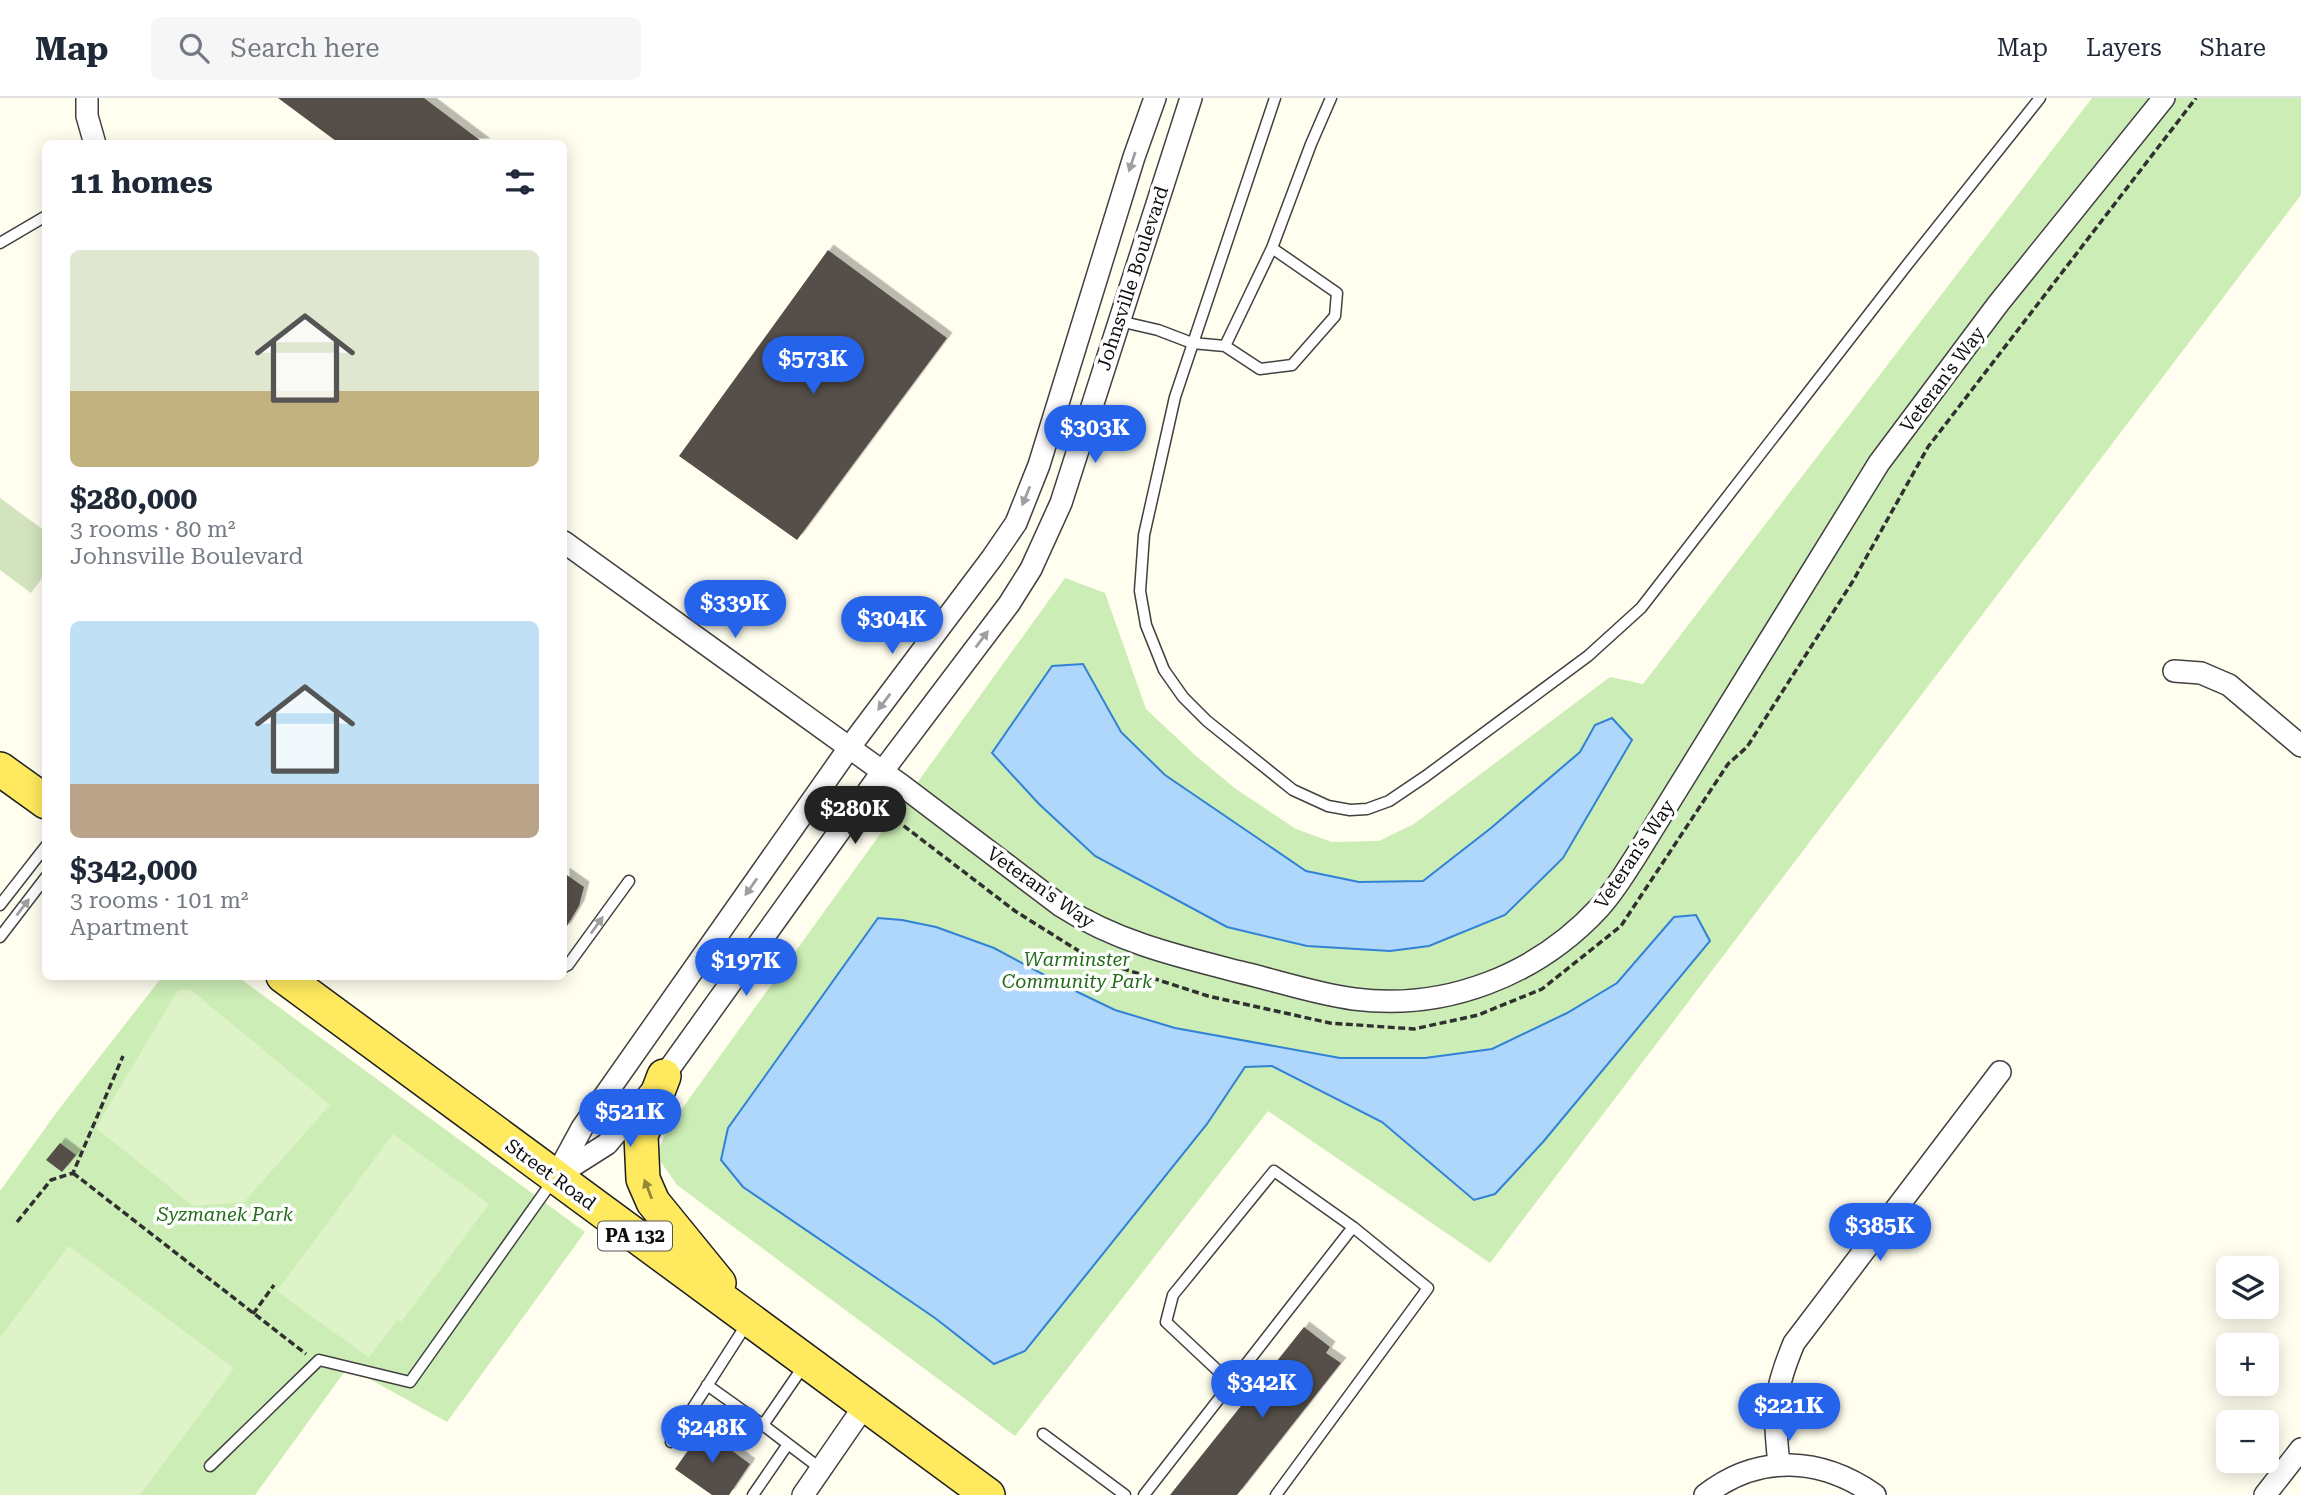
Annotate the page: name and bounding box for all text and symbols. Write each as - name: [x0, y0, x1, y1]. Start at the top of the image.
- search box: [151, 17, 641, 80]
- text: Map: [35, 29, 109, 68]
- icon: search: [175, 29, 213, 67]
- text: Search here: [231, 33, 380, 63]
- text: Map: [1997, 34, 2048, 62]
- text: Layers: [2086, 34, 2162, 62]
- text: Share: [2200, 34, 2266, 62]
- one-way arrow: [1127, 152, 1137, 173]
- icon: filters: [501, 163, 539, 201]
- text: 11 homes: [70, 165, 213, 200]
- street label: Johnsville Boulevard: [1092, 183, 1173, 373]
- icon: home: [242, 295, 368, 421]
- street label: Veteran's Way: [1895, 321, 1990, 437]
- pin: $573K: [764, 336, 862, 396]
- text: $573K: [778, 345, 848, 372]
- pin: $303K: [1046, 406, 1144, 465]
- text: $303K: [1060, 414, 1130, 441]
- text: $280,000: [70, 481, 197, 516]
- one-way arrow: [1021, 485, 1032, 506]
- text: 3 rooms · 80 m²: [70, 516, 236, 543]
- text: Johnsville Boulevard: [70, 543, 303, 570]
- pin: $339K: [686, 580, 784, 640]
- text: $339K: [700, 589, 770, 616]
- pin: $304K: [843, 596, 941, 656]
- text: $304K: [857, 605, 927, 632]
- one-way arrow: [975, 630, 989, 648]
- icon: home: [242, 666, 368, 792]
- one-way arrow: [876, 693, 891, 711]
- pin: $280K: [806, 786, 904, 846]
- text: $280K: [820, 795, 890, 822]
- street label: Veteran's Way: [1590, 795, 1680, 913]
- street label: Veteran's Way: [982, 842, 1100, 934]
- text: $342,000: [70, 852, 197, 887]
- one-way arrow: [744, 878, 758, 896]
- text: 3 rooms · 101 m²: [70, 887, 248, 914]
- one-way arrow: [15, 898, 29, 916]
- text: Apartment: [70, 914, 189, 941]
- one-way arrow: [590, 916, 604, 934]
- pin: $197K: [697, 939, 795, 998]
- text: $197K: [711, 947, 781, 974]
- park label: Warminster Community Park: [1002, 948, 1153, 993]
- pin: $521K: [581, 1090, 679, 1149]
- text: $521K: [595, 1098, 665, 1125]
- street label: Street Road: [501, 1134, 600, 1215]
- one-way arrow: [642, 1178, 653, 1199]
- park label: Syzmanek Park: [156, 1203, 294, 1226]
- pin: $385K: [1831, 1204, 1929, 1263]
- text: $385K: [1845, 1212, 1915, 1239]
- road number: PA 132: [598, 1222, 672, 1251]
- map controls: [2216, 1256, 2279, 1473]
- button: layers: [2216, 1256, 2279, 1319]
- button: +: [2216, 1333, 2279, 1396]
- pin: $342K: [1213, 1360, 1311, 1420]
- text: $342K: [1227, 1369, 1297, 1396]
- pin: $221K: [1740, 1384, 1838, 1443]
- text: $221K: [1754, 1392, 1824, 1419]
- pin: $248K: [663, 1406, 761, 1465]
- button: −: [2216, 1410, 2279, 1473]
- text: $248K: [677, 1414, 747, 1441]

